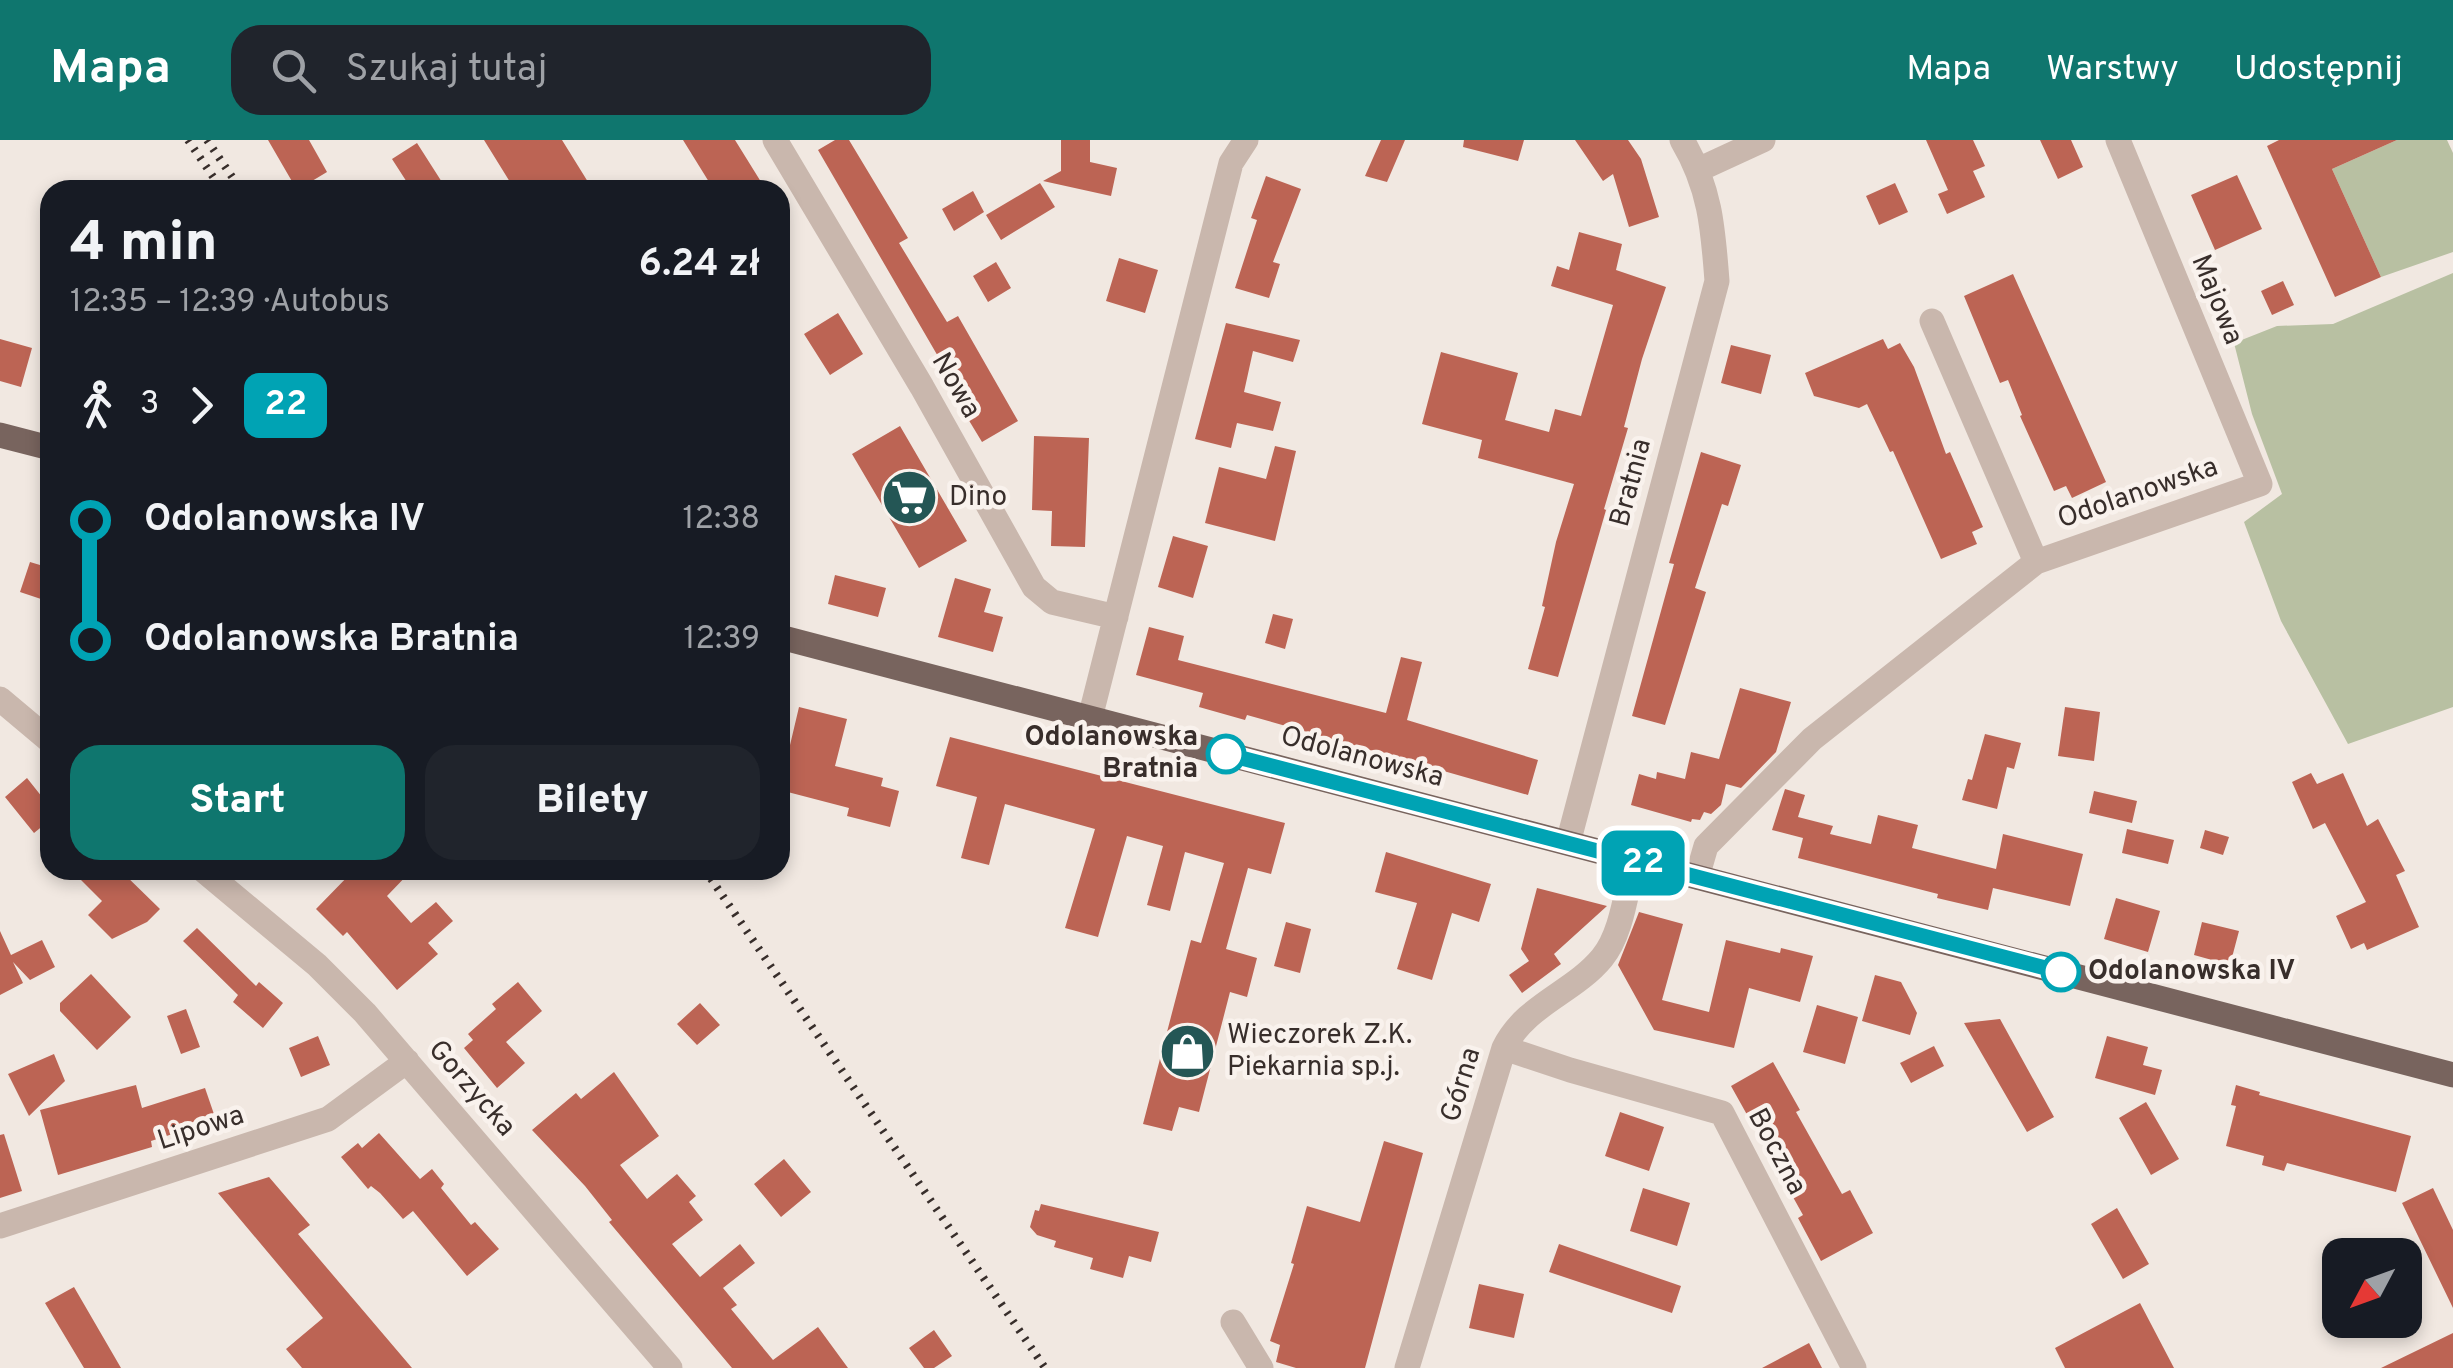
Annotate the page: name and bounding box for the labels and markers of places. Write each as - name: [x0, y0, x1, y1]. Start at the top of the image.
- supermarket icon: Dino: [880, 468, 940, 528]
- place label: Dino: [949, 480, 1007, 516]
- place label: Odolanowska Bratnia: [1025, 720, 1198, 788]
- marker: Odolanowska Bratnia: [1207, 735, 1245, 773]
- marker: Odolanowska IV: [2042, 953, 2080, 991]
- place label: Odolanowska IV: [2088, 954, 2295, 990]
- place label: Wieczorek Z.K. Piekarnia sp.j.: [1227, 1018, 1412, 1086]
- shop icon: Wieczorek Z.K. Piekarnia sp.j.: [1158, 1022, 1218, 1082]

